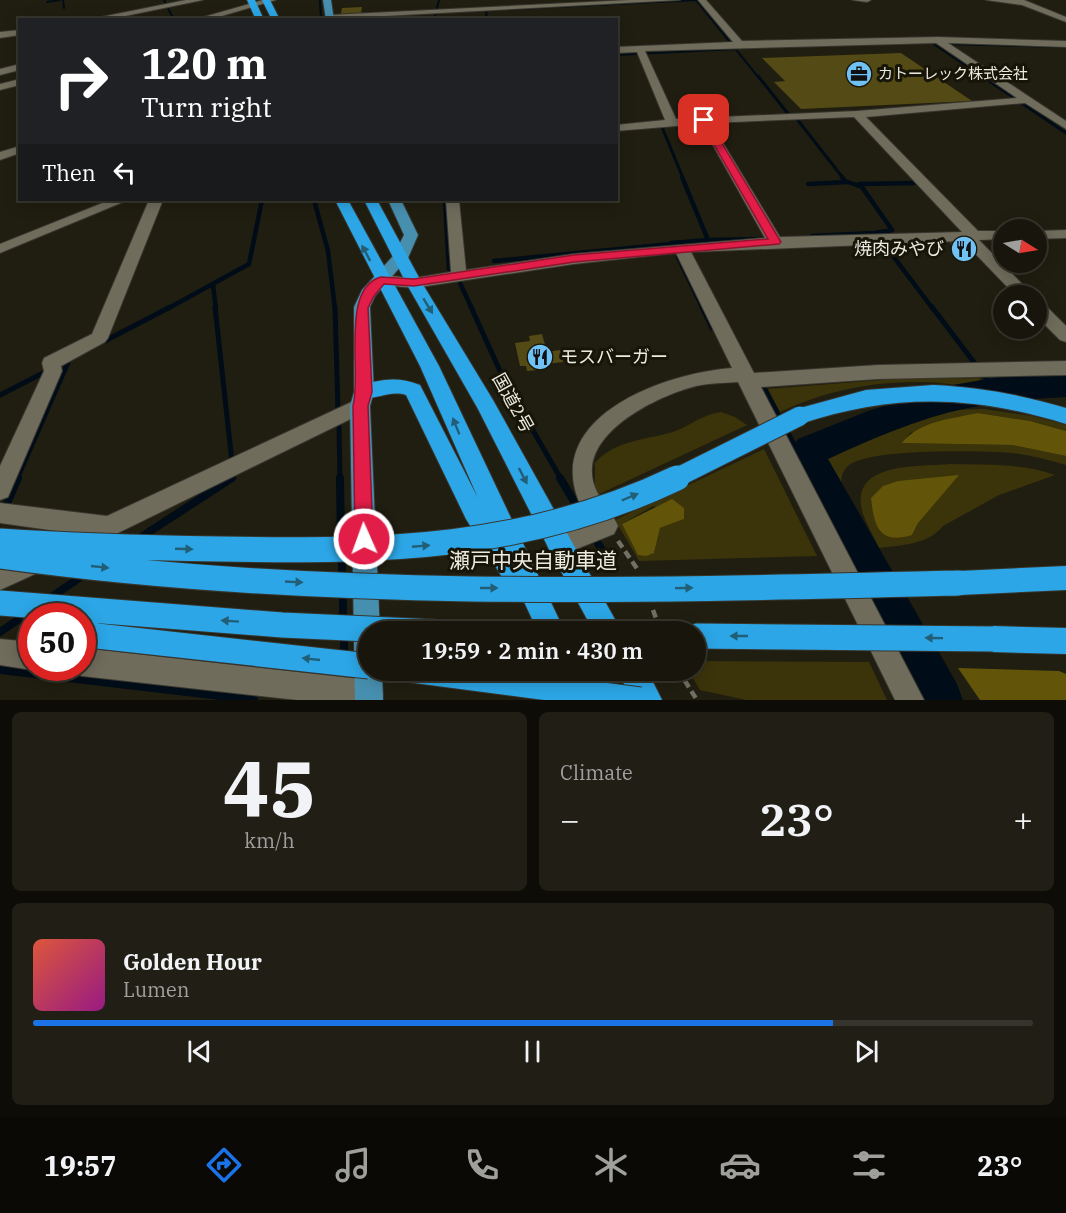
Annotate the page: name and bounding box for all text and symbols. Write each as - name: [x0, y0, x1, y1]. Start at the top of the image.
- text: 120 m: [141, 36, 267, 91]
- icon: right: [42, 42, 120, 120]
- office icon: カトーレック株式会社: [844, 59, 874, 89]
- place label: カトーレック株式会社: [878, 64, 1028, 83]
- text: Turn right: [141, 89, 272, 124]
- pin: [678, 94, 729, 145]
- icon: arrive: [687, 103, 720, 136]
- icon: left: [108, 156, 141, 189]
- text: Then: [42, 158, 96, 187]
- north arrow: [993, 219, 1047, 273]
- map controls: [993, 219, 1047, 339]
- restaurant icon: 焼肉みやび: [949, 234, 979, 264]
- place label: 焼肉みやび: [854, 237, 944, 260]
- one-way arrow: [361, 245, 371, 262]
- button: search: [993, 285, 1047, 339]
- one-way arrow: [423, 298, 434, 314]
- restaurant icon: モスバーガー: [525, 342, 555, 372]
- place label: モスバーガー: [560, 345, 668, 368]
- street label: 国道2号: [488, 369, 539, 437]
- one-way arrow: [451, 417, 460, 435]
- one-way arrow: [518, 468, 528, 485]
- one-way arrow: [622, 492, 640, 502]
- position arrow: [332, 507, 396, 571]
- one-way arrow: [412, 541, 431, 551]
- one-way arrow: [175, 544, 194, 553]
- street label: 瀬戸中央自動車道: [449, 546, 617, 574]
- one-way arrow: [90, 562, 109, 572]
- one-way arrow: [285, 577, 304, 586]
- one-way arrow: [480, 583, 499, 593]
- one-way arrow: [675, 584, 694, 593]
- speed limit sign: 50: [18, 603, 96, 681]
- one-way arrow: [220, 617, 239, 626]
- one-way arrow: [730, 631, 749, 641]
- one-way arrow: [925, 633, 944, 643]
- text: 19:59 · 2 min · 430 m: [421, 636, 643, 665]
- one-way arrow: [301, 654, 320, 664]
- text: 45: [223, 737, 316, 838]
- text: Climate: [560, 759, 633, 786]
- text: 23°: [759, 790, 834, 848]
- text: −: [560, 798, 580, 841]
- text: +: [1013, 798, 1033, 841]
- text: km/h: [244, 827, 295, 854]
- text: Golden Hour: [123, 947, 262, 976]
- text: Lumen: [123, 976, 190, 1003]
- icon: previous: [183, 1035, 216, 1068]
- icon: pause: [516, 1035, 549, 1068]
- icon: next: [850, 1035, 883, 1068]
- icon: directions: [203, 1144, 245, 1186]
- icon: music: [332, 1144, 374, 1186]
- icon: phone: [461, 1144, 503, 1186]
- icon: climate: [590, 1144, 632, 1186]
- icon: car: [719, 1144, 761, 1186]
- icon: filters: [848, 1144, 890, 1186]
- text: 19:57: [43, 1148, 116, 1183]
- text: 23°: [977, 1148, 1022, 1183]

